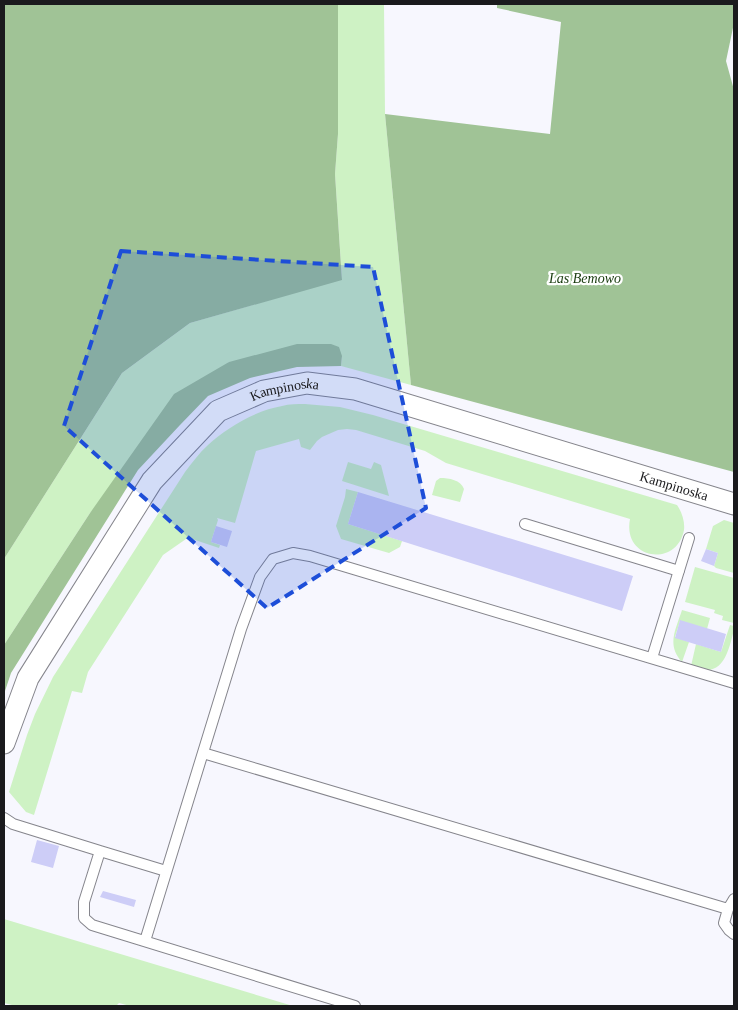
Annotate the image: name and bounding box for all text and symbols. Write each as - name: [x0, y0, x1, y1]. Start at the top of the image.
- park label: Las Bemowo: [548, 271, 621, 286]
- street label: Kampinoska: [248, 376, 321, 404]
- street label: Kampinoska: [638, 469, 711, 504]

